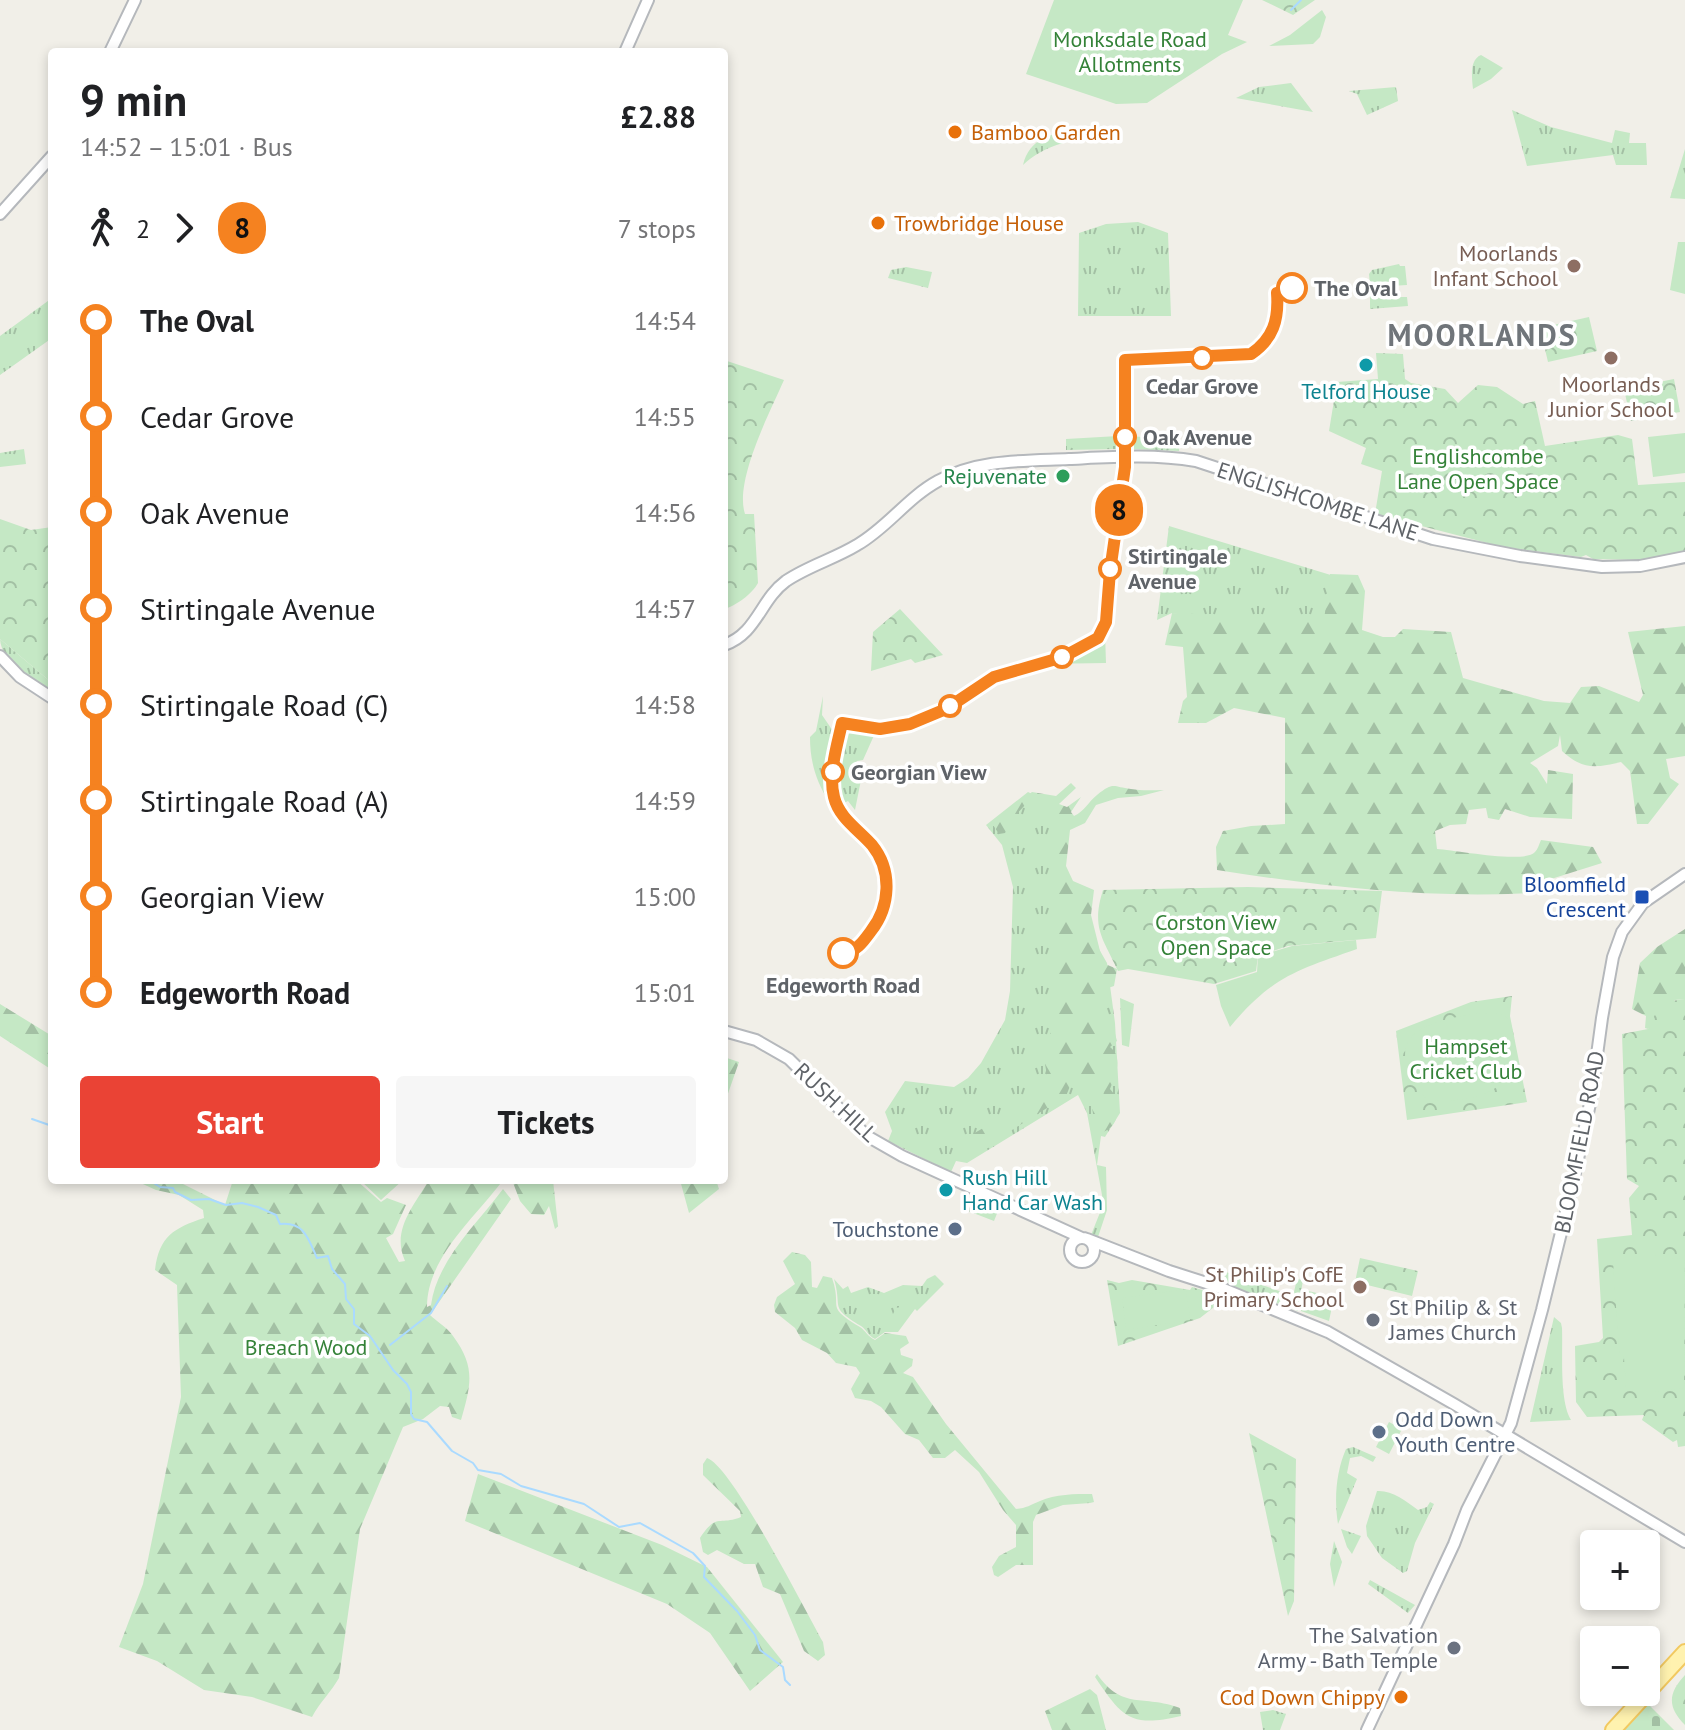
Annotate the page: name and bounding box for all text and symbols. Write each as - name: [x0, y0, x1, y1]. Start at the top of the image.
- park label: Monksdale Road Allotments: [1053, 25, 1207, 78]
- text: 9 min: [80, 71, 187, 128]
- text: £2.88: [621, 97, 696, 136]
- place label: Bamboo Garden: [971, 118, 1121, 146]
- marker: Bamboo Garden: [946, 123, 964, 141]
- text: 14:52 – 15:01 · Bus: [80, 130, 293, 163]
- icon: walk: [80, 206, 124, 250]
- icon: forward: [162, 206, 206, 250]
- text: 8: [234, 209, 250, 246]
- place label: Trowbridge House: [894, 209, 1064, 237]
- text: 2: [136, 212, 150, 245]
- text: 7 stops: [618, 212, 696, 245]
- marker: Trowbridge House: [869, 214, 887, 232]
- place label: Moorlands Infant School: [1433, 239, 1559, 292]
- marker: Moorlands Infant School: [1565, 257, 1583, 275]
- marker: The Oval: [1277, 273, 1307, 303]
- place label: The Oval: [1314, 274, 1398, 302]
- text: The Oval: [140, 301, 254, 340]
- text: 14:54: [634, 304, 696, 337]
- district label: MOORLANDS: [1387, 315, 1577, 354]
- marker: Cedar Grove: [1191, 347, 1213, 369]
- marker: Moorlands Junior School: [1602, 349, 1620, 367]
- marker: Telford House: [1357, 356, 1375, 374]
- place label: Moorlands Junior School: [1548, 370, 1674, 423]
- place label: Cedar Grove: [1146, 372, 1258, 400]
- place label: Telford House: [1301, 377, 1431, 405]
- text: Cedar Grove: [140, 397, 294, 436]
- text: 14:55: [634, 400, 696, 433]
- place label: Oak Avenue: [1143, 423, 1252, 451]
- marker: Oak Avenue: [1114, 426, 1136, 448]
- park label: Englishcombe Lane Open Space: [1397, 442, 1559, 495]
- street label: ENGLISHCOMBE LANE: [1214, 455, 1422, 547]
- place label: Rejuvenate: [943, 462, 1047, 490]
- marker: Rejuvenate: [1054, 467, 1072, 485]
- line badge: 8: [1093, 484, 1145, 536]
- text: 8: [1111, 491, 1127, 528]
- text: Oak Avenue: [140, 493, 290, 532]
- text: 14:56: [634, 496, 696, 529]
- place label: Stirtingale Avenue: [1128, 542, 1228, 595]
- marker: Stirtingale Avenue: [1099, 558, 1121, 580]
- text: Stirtingale Avenue: [140, 589, 376, 628]
- text: 14:57: [634, 592, 696, 625]
- unlabelled marker: [1051, 646, 1073, 668]
- text: Stirtingale Road (C): [140, 685, 388, 724]
- text: 14:58: [634, 688, 696, 721]
- unlabelled marker: [939, 695, 961, 717]
- place label: Georgian View: [851, 758, 988, 786]
- marker: Georgian View: [822, 761, 844, 783]
- text: Stirtingale Road (A): [140, 781, 389, 820]
- text: 14:59: [634, 784, 696, 817]
- place label: Bloomfield Crescent: [1524, 870, 1627, 923]
- text: Georgian View: [140, 877, 324, 916]
- text: 15:00: [634, 880, 696, 913]
- marker: Bloomfield Crescent: [1633, 888, 1651, 906]
- park label: Corston View Open Space: [1155, 908, 1277, 961]
- marker: Edgeworth Road: [828, 938, 858, 968]
- place label: Edgeworth Road: [766, 971, 920, 999]
- text: Edgeworth Road: [140, 973, 350, 1012]
- text: 15:01: [634, 976, 696, 1009]
- park label: Hampset Cricket Club: [1410, 1032, 1523, 1085]
- street label: BLOOMFIELD ROAD: [1548, 1048, 1610, 1236]
- street label: RUSH HILL: [789, 1056, 883, 1148]
- button: Start: [80, 1076, 380, 1168]
- button: Tickets: [396, 1076, 696, 1168]
- place label: Rush Hill Hand Car Wash: [962, 1163, 1103, 1216]
- marker: Rush Hill Hand Car Wash: [937, 1181, 955, 1199]
- place label: Touchstone: [833, 1215, 939, 1243]
- marker: Touchstone: [946, 1220, 964, 1238]
- place label: St Philip's CofE Primary School: [1204, 1260, 1345, 1313]
- marker: St Philip's CofE Primary School: [1351, 1278, 1369, 1296]
- place label: St Philip & St James Church: [1388, 1293, 1518, 1346]
- marker: St Philip & St James Church: [1364, 1311, 1382, 1329]
- park label: Breach Wood: [245, 1333, 367, 1361]
- place label: Odd Down Youth Centre: [1395, 1405, 1516, 1458]
- marker: Odd Down Youth Centre: [1370, 1423, 1388, 1441]
- map controls: [1580, 1530, 1660, 1706]
- button: +: [1580, 1530, 1660, 1610]
- place label: The Salvation Army - Bath Temple: [1258, 1621, 1438, 1674]
- button: −: [1580, 1626, 1660, 1706]
- marker: The Salvation Army - Bath Temple: [1445, 1639, 1463, 1657]
- place label: Cod Down Chippy: [1219, 1683, 1386, 1711]
- marker: Cod Down Chippy: [1392, 1688, 1410, 1706]

